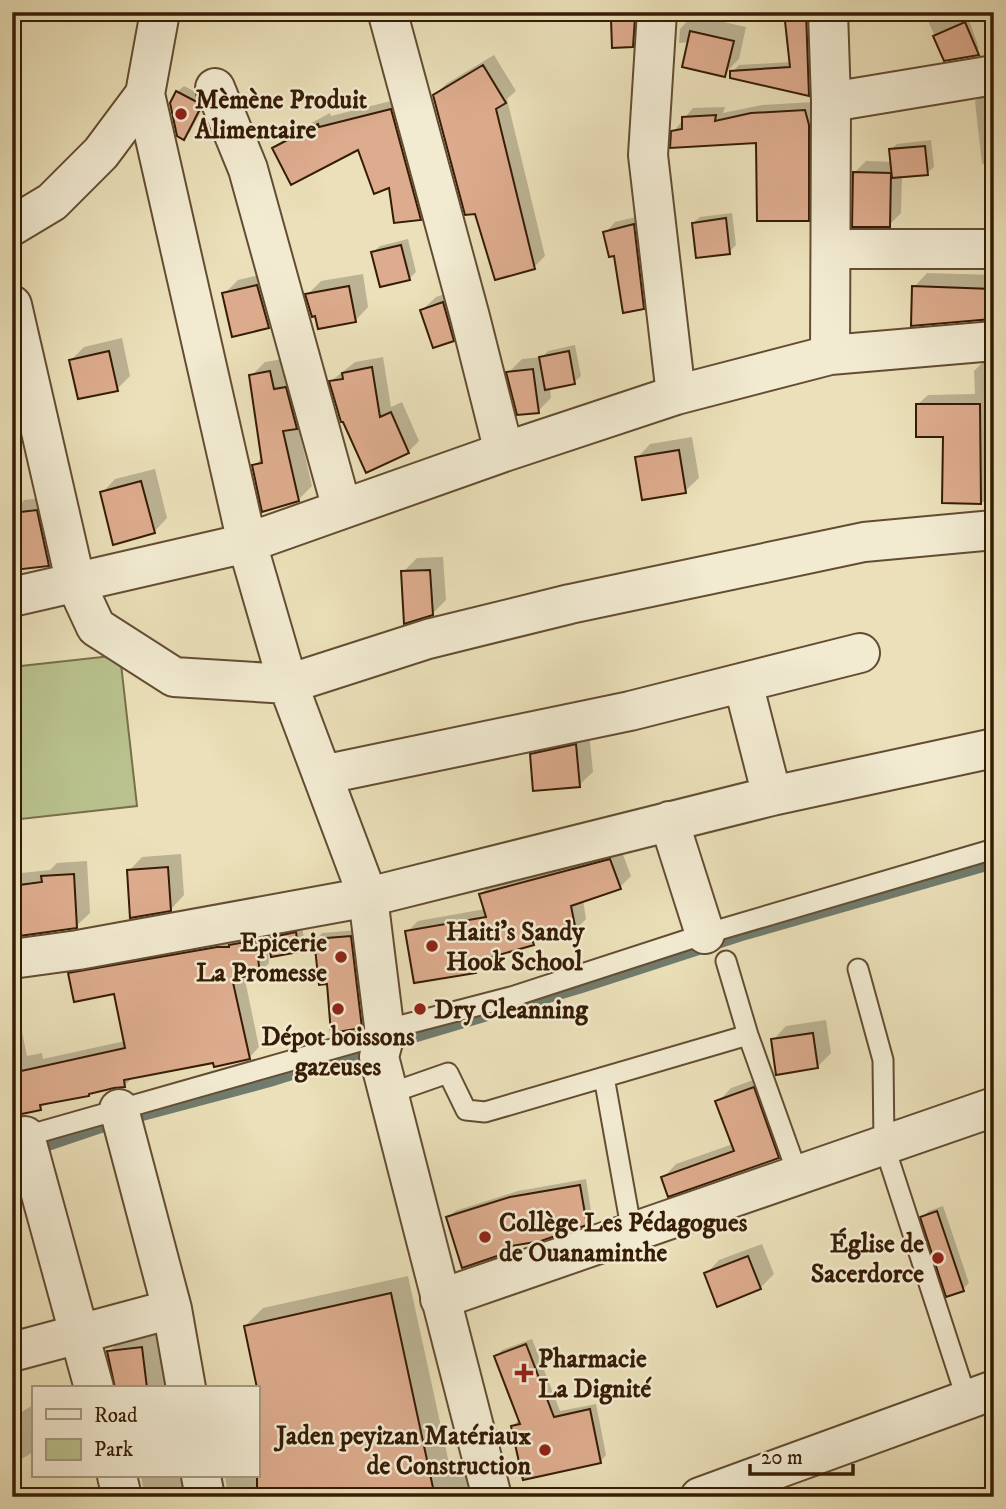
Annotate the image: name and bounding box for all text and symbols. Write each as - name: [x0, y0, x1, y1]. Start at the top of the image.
- place label: Mèmène Produit Alimentaire: [194, 84, 368, 147]
- marker: Mèmène Produit Alimentaire: [173, 106, 189, 122]
- place label: Haiti's Sandy Hook School: [446, 916, 585, 979]
- place label: Epicerie La Promesse: [196, 927, 327, 990]
- marker: Haiti's Sandy Hook School: [424, 938, 440, 954]
- marker: Epicerie La Promesse: [333, 949, 349, 965]
- place label: Dry Cleanning: [434, 994, 589, 1027]
- marker: Dépot boissons gazeuses: [330, 1001, 346, 1017]
- marker: Dry Cleanning: [412, 1001, 428, 1017]
- place label: Dépot boissons gazeuses: [261, 1021, 415, 1084]
- place label: Collège Les Pédagogues de Ouanaminthe: [499, 1207, 748, 1270]
- place label: Église de Sacerdorce: [811, 1227, 924, 1291]
- marker: Collège Les Pédagogues de Ouanaminthe: [477, 1229, 493, 1245]
- marker: Église de Sacerdorce: [930, 1250, 946, 1266]
- place label: Pharmacie La Dignité: [538, 1343, 653, 1406]
- marker: Pharmacie La Dignité: [516, 1365, 532, 1381]
- legend: [32, 1386, 259, 1478]
- text: Road: [94, 1403, 138, 1429]
- place label: Jaden peyizan Matériaux de Construction: [273, 1420, 531, 1483]
- scale bar: [750, 1432, 854, 1476]
- text: Park: [94, 1437, 134, 1463]
- marker: Jaden peyizan Matériaux de Construction: [537, 1442, 553, 1458]
- text: 20 m: [761, 1445, 803, 1471]

